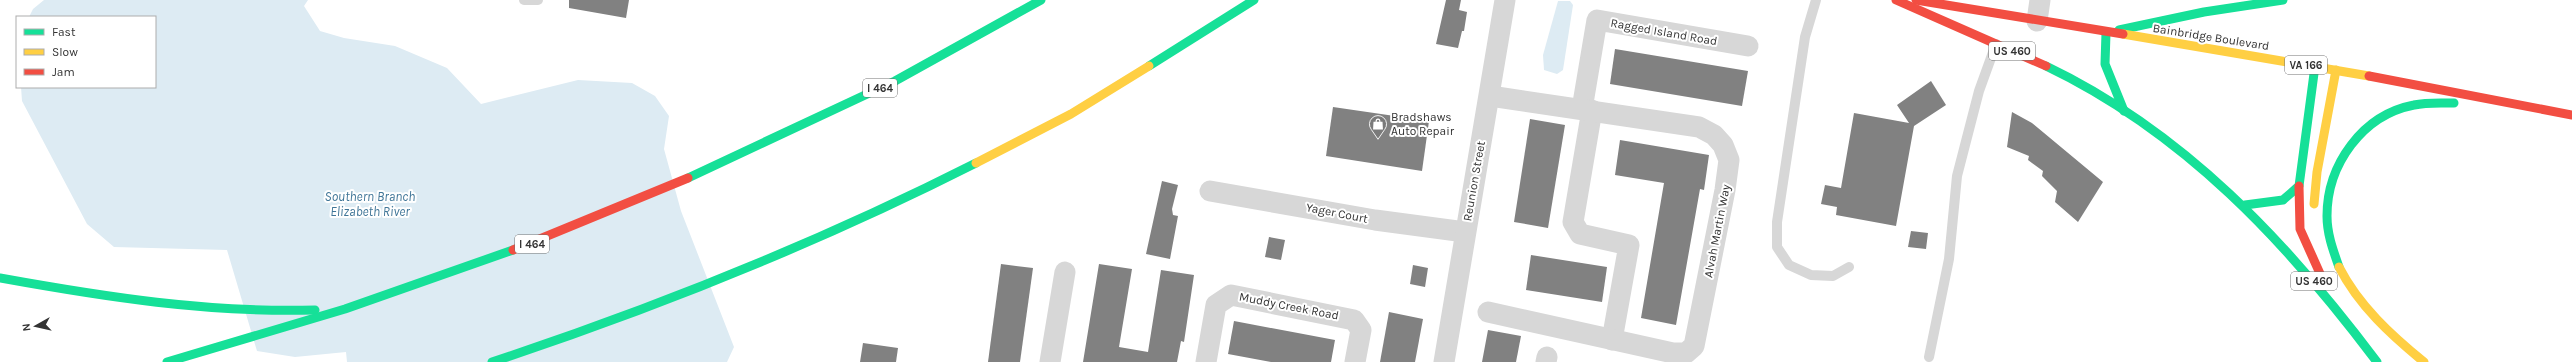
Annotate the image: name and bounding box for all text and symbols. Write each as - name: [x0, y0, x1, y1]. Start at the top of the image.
- legend: [16, 16, 156, 88]
- street label: Ragged Island Road: [1610, 16, 1718, 48]
- street label: Bainbridge Boulevard: [2152, 21, 2270, 53]
- text: Fast: [52, 25, 76, 39]
- road number: US 460: [1989, 42, 2035, 60]
- text: Slow: [52, 45, 78, 59]
- road number: VA 166: [2285, 56, 2327, 74]
- text: Jam: [52, 65, 75, 79]
- road number: I 464: [863, 79, 897, 97]
- place label: Bradshaws Auto Repair: [1391, 110, 1455, 138]
- shop icon: Bradshaws Auto Repair: [1368, 114, 1388, 139]
- street label: Reunion Street: [1460, 139, 1488, 222]
- street label: Alvah Martin Way: [1701, 183, 1733, 279]
- water label: Southern Branch Elizabeth River: [325, 189, 415, 219]
- street label: Yager Court: [1305, 200, 1370, 226]
- road number: I 464: [515, 235, 549, 253]
- road number: US 460: [2291, 272, 2337, 290]
- street label: Muddy Creek Road: [1238, 289, 1340, 323]
- north arrow: [16, 306, 56, 346]
- text: N: [20, 323, 34, 332]

